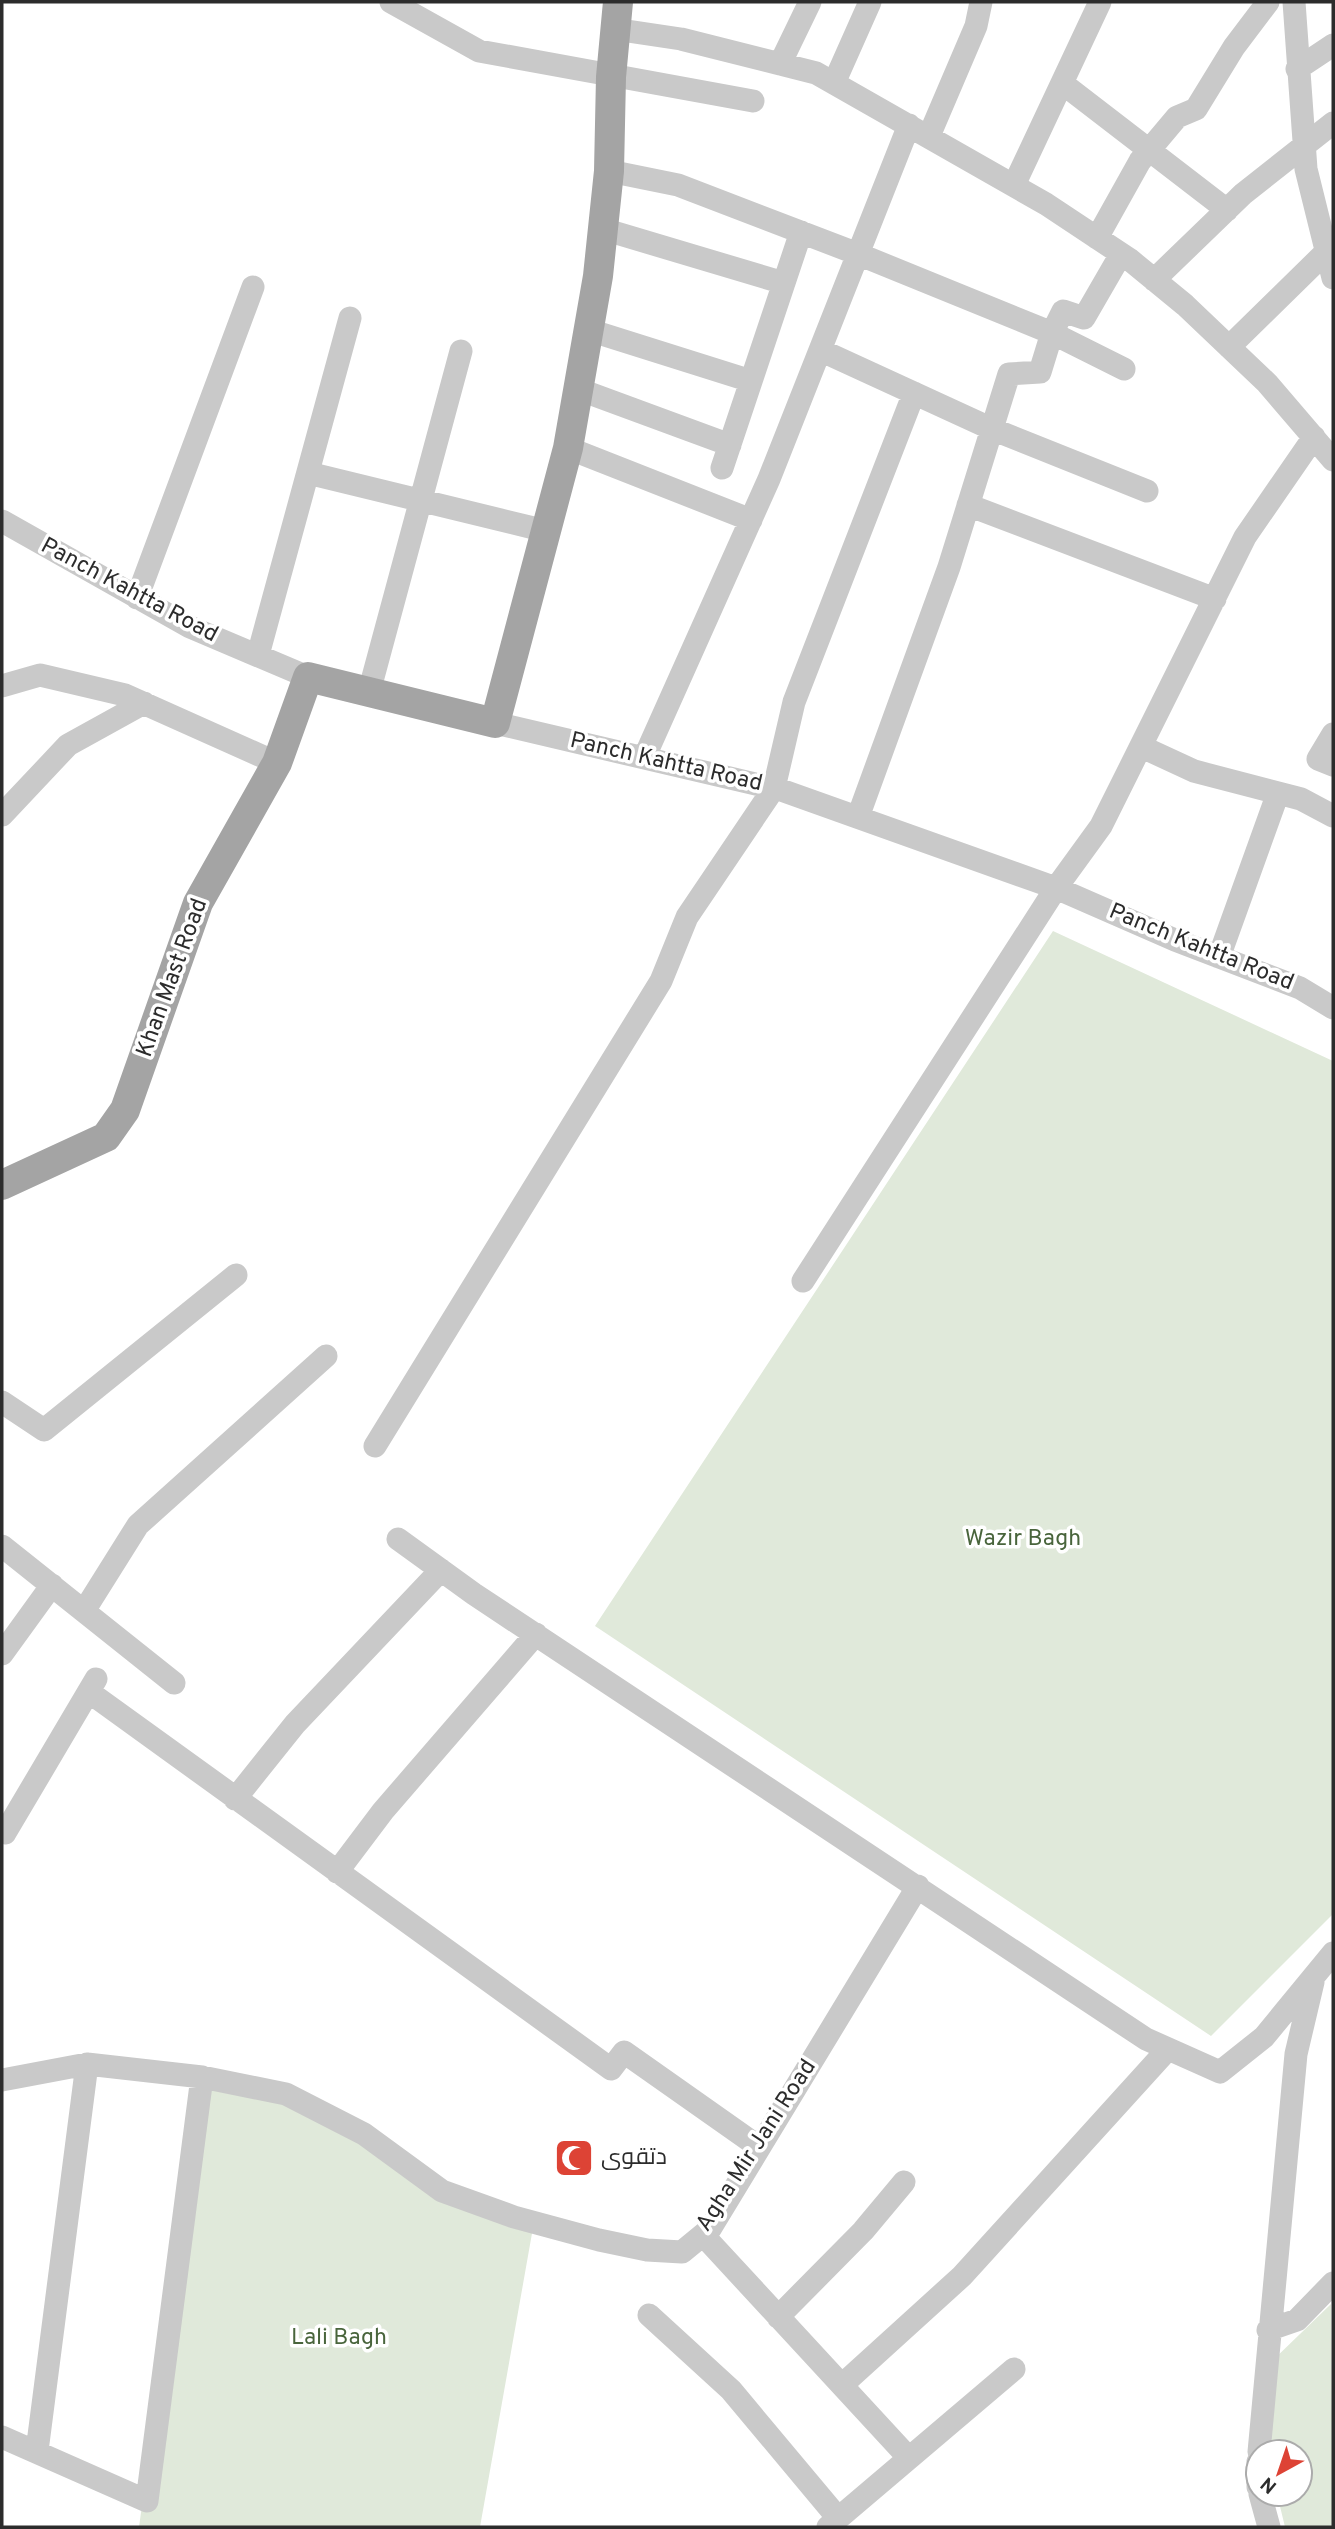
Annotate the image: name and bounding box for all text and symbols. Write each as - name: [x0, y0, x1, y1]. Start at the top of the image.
- street label: Panch Kahtta Road: [35, 532, 223, 650]
- street label: Panch Kahtta Road: [567, 727, 765, 799]
- street label: Khan Mast Road: [131, 895, 215, 1061]
- street label: Panch Kahtta Road: [1104, 898, 1298, 998]
- park label: Wazir Bagh: [965, 1525, 1081, 1554]
- street label: Agha Mir Jani Road: [690, 2054, 824, 2238]
- mosque icon: دتقوى: [553, 2137, 595, 2179]
- place label: دتقوى: [601, 2144, 667, 2173]
- park label: Lali Bagh: [291, 2324, 387, 2353]
- north arrow: [1244, 2438, 1314, 2508]
- text: N: [1256, 2471, 1282, 2498]

